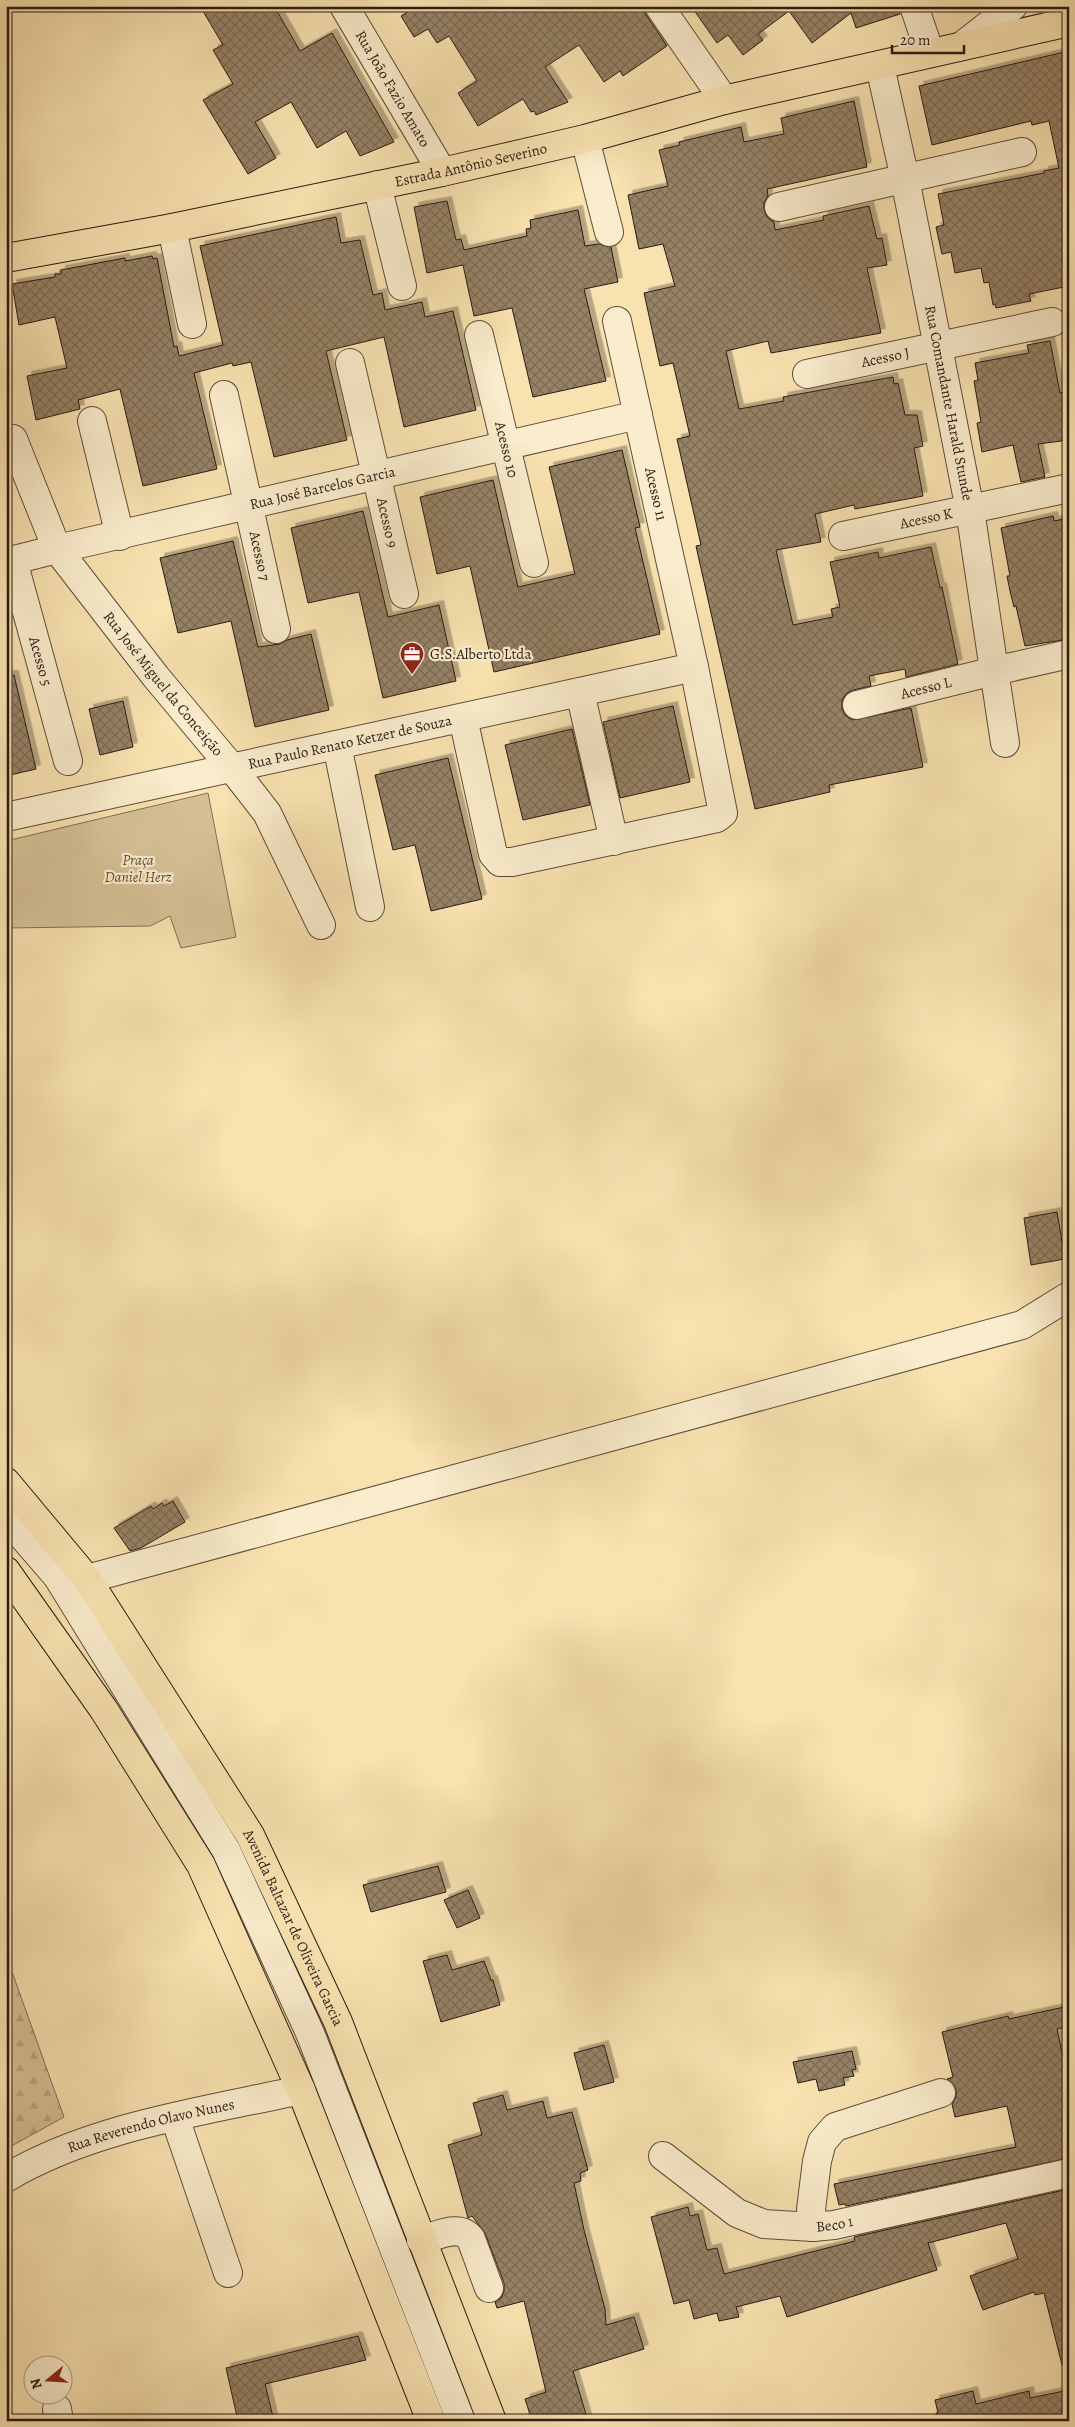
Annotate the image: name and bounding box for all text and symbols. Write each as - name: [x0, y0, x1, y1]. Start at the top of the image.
- scale bar: [892, 22, 965, 54]
- street label: Rua João Fazio Amato: [351, 27, 435, 151]
- text: 20 m: [900, 30, 931, 50]
- street label: Estrada Antônio Severino: [393, 138, 549, 192]
- street label: Rua Comandante Harald Stunde: [920, 304, 978, 503]
- street label: Acesso J: [858, 343, 911, 372]
- street label: Acesso 10: [490, 419, 523, 480]
- street label: Rua José Barcelos Garcia: [248, 461, 397, 514]
- street label: Acesso 11: [640, 464, 672, 523]
- street label: Acesso 9: [372, 495, 403, 550]
- street label: Acesso K: [897, 503, 955, 534]
- street label: Acesso 7: [244, 528, 275, 583]
- street label: Rua José Miguel da Conceição: [99, 607, 228, 760]
- street label: Acesso 5: [24, 633, 57, 688]
- office icon: G.S.Alberto Ltda: [399, 641, 425, 675]
- place label: G.S.Alberto Ltda: [430, 644, 531, 664]
- street label: Acesso L: [898, 672, 954, 704]
- street label: Rua Paulo Renato Ketzer de Souza: [246, 710, 454, 774]
- park label: Praça Daniel Herz: [104, 850, 172, 887]
- street label: Avenida Baltazar de Oliveira Garcia: [238, 1824, 348, 2029]
- street label: Rua Reverendo Olavo Nunes: [64, 2094, 236, 2157]
- street label: Beco 1: [815, 2211, 855, 2237]
- north arrow: [22, 2354, 72, 2404]
- text: N: [26, 2376, 47, 2392]

